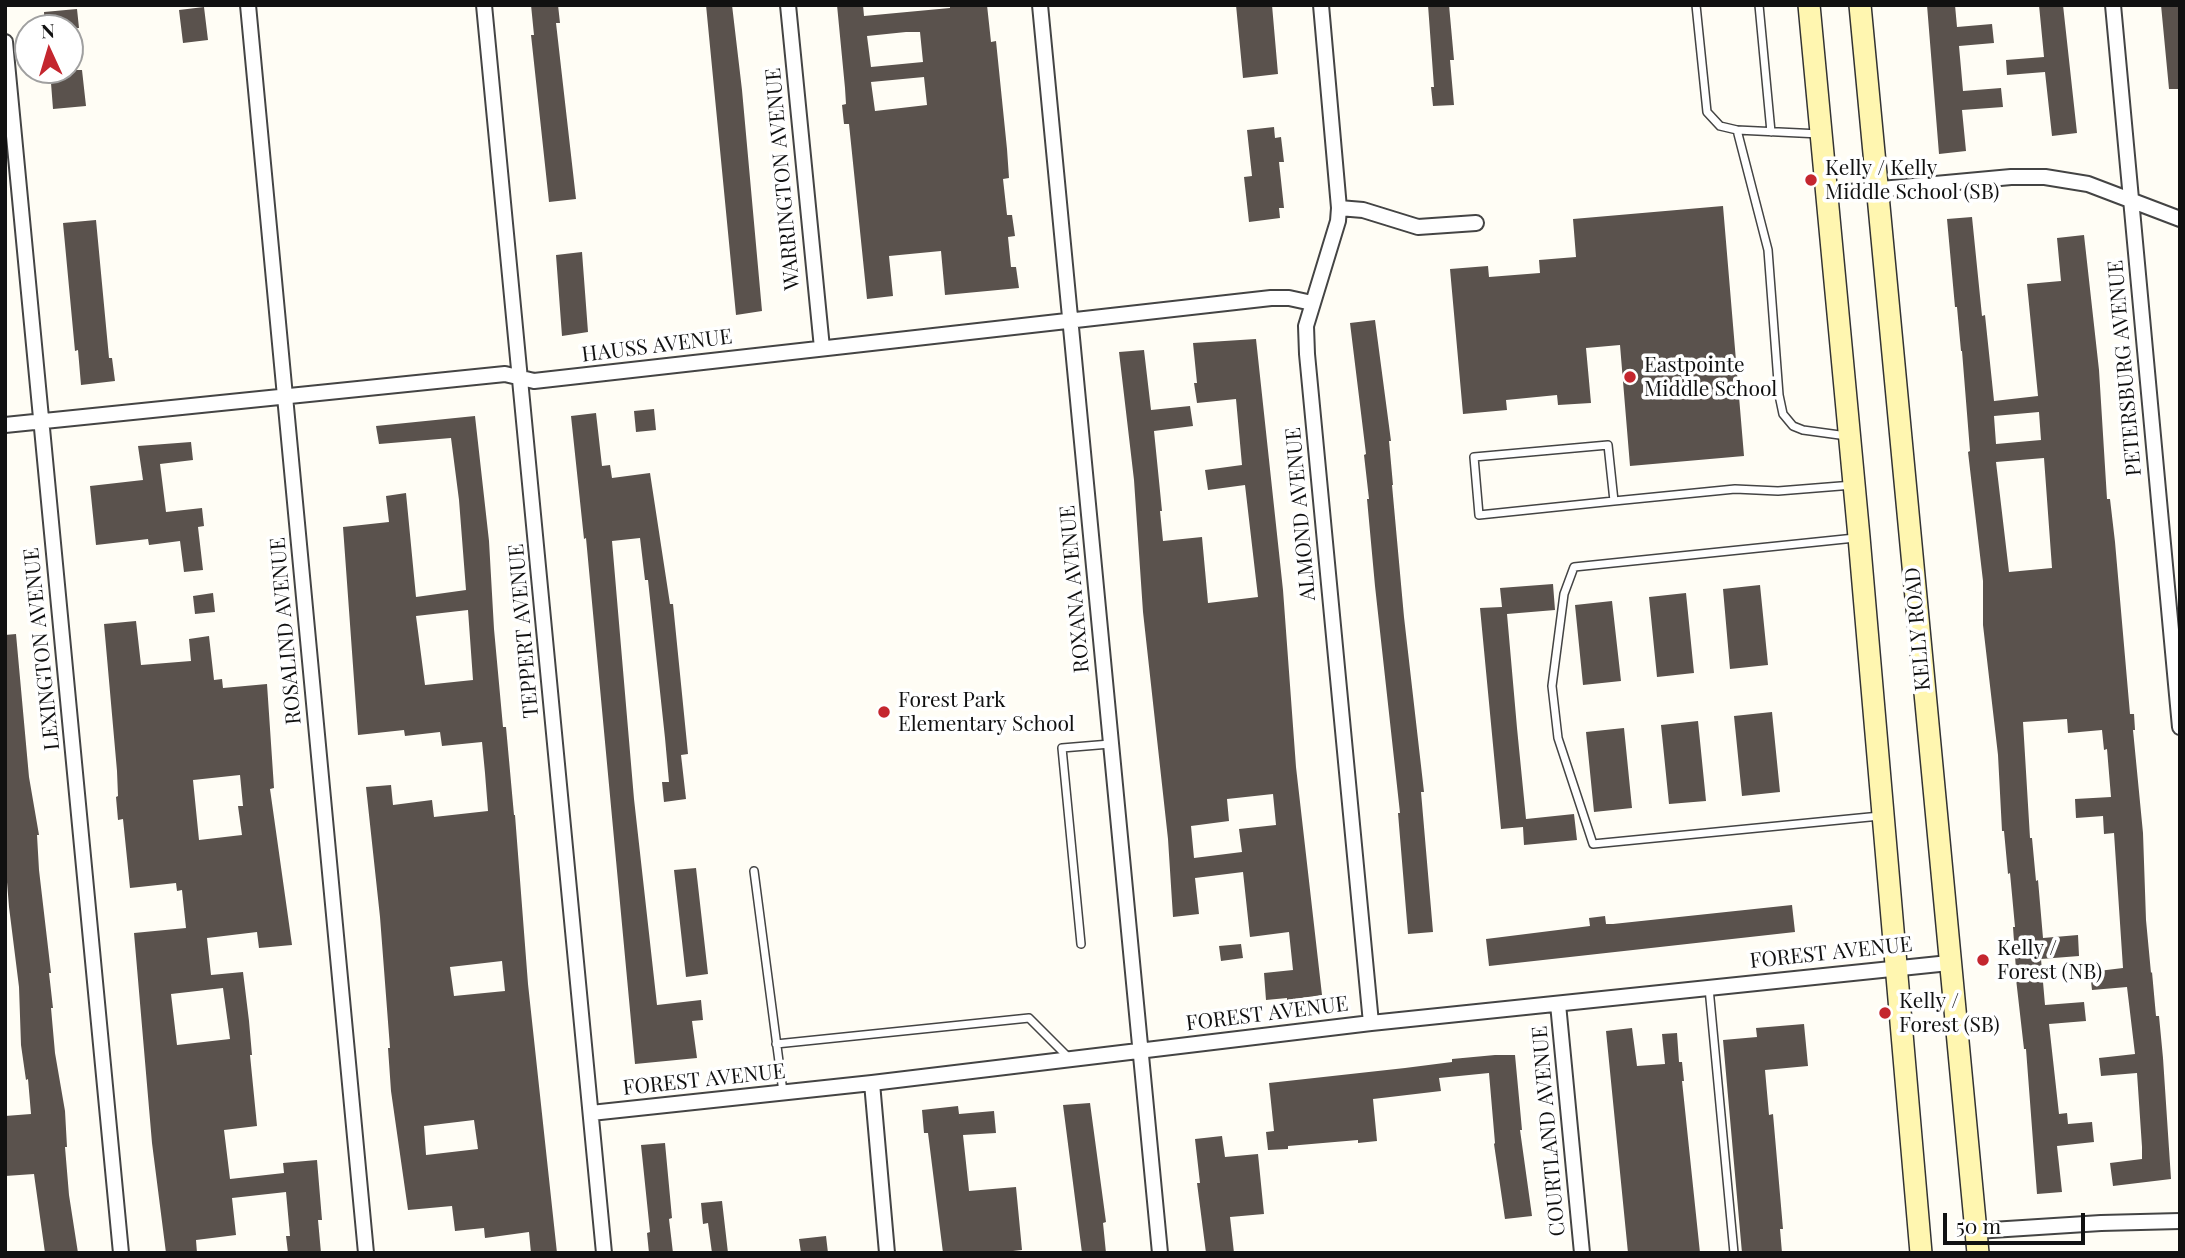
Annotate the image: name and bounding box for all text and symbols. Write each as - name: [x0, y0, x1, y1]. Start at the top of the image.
- north arrow: [14, 14, 84, 84]
- text: N: [40, 17, 55, 43]
- street label: WARRINGTON AVENUE: [761, 67, 805, 291]
- place label: Kelly / Kelly Middle School (SB): [1825, 155, 1999, 205]
- marker: Kelly / Kelly Middle School (SB): [1803, 172, 1819, 188]
- street label: PETERSBURG AVENUE: [2103, 259, 2147, 477]
- street label: HAUSS AVENUE: [580, 324, 734, 368]
- place label: Eastpointe Middle School: [1644, 352, 1777, 402]
- marker: Eastpointe Middle School: [1622, 369, 1638, 385]
- street label: ALMOND AVENUE: [1281, 426, 1321, 602]
- street label: ROXANA AVENUE: [1055, 504, 1095, 674]
- street label: ROSALIND AVENUE: [265, 536, 307, 726]
- street label: TEPPERT AVENUE: [504, 543, 544, 719]
- street label: LEXINGTON AVENUE: [19, 546, 65, 752]
- street label: KELLY ROAD: [1900, 566, 1936, 692]
- place label: Forest Park Elementary School: [898, 687, 1075, 737]
- marker: Forest Park Elementary School: [876, 704, 892, 720]
- street label: FOREST AVENUE: [1748, 932, 1914, 974]
- place label: Kelly / Forest (NB): [1997, 935, 2102, 985]
- marker: Kelly / Forest (NB): [1975, 952, 1991, 968]
- place label: Kelly / Forest (SB): [1899, 988, 2000, 1038]
- street label: FOREST AVENUE: [1184, 992, 1350, 1036]
- marker: Kelly / Forest (SB): [1877, 1005, 1893, 1021]
- street label: COURTLAND AVENUE: [1527, 1025, 1571, 1237]
- street label: FOREST AVENUE: [621, 1059, 787, 1101]
- scale bar: [1947, 1198, 2089, 1242]
- text: 50 m: [1956, 1211, 2001, 1239]

